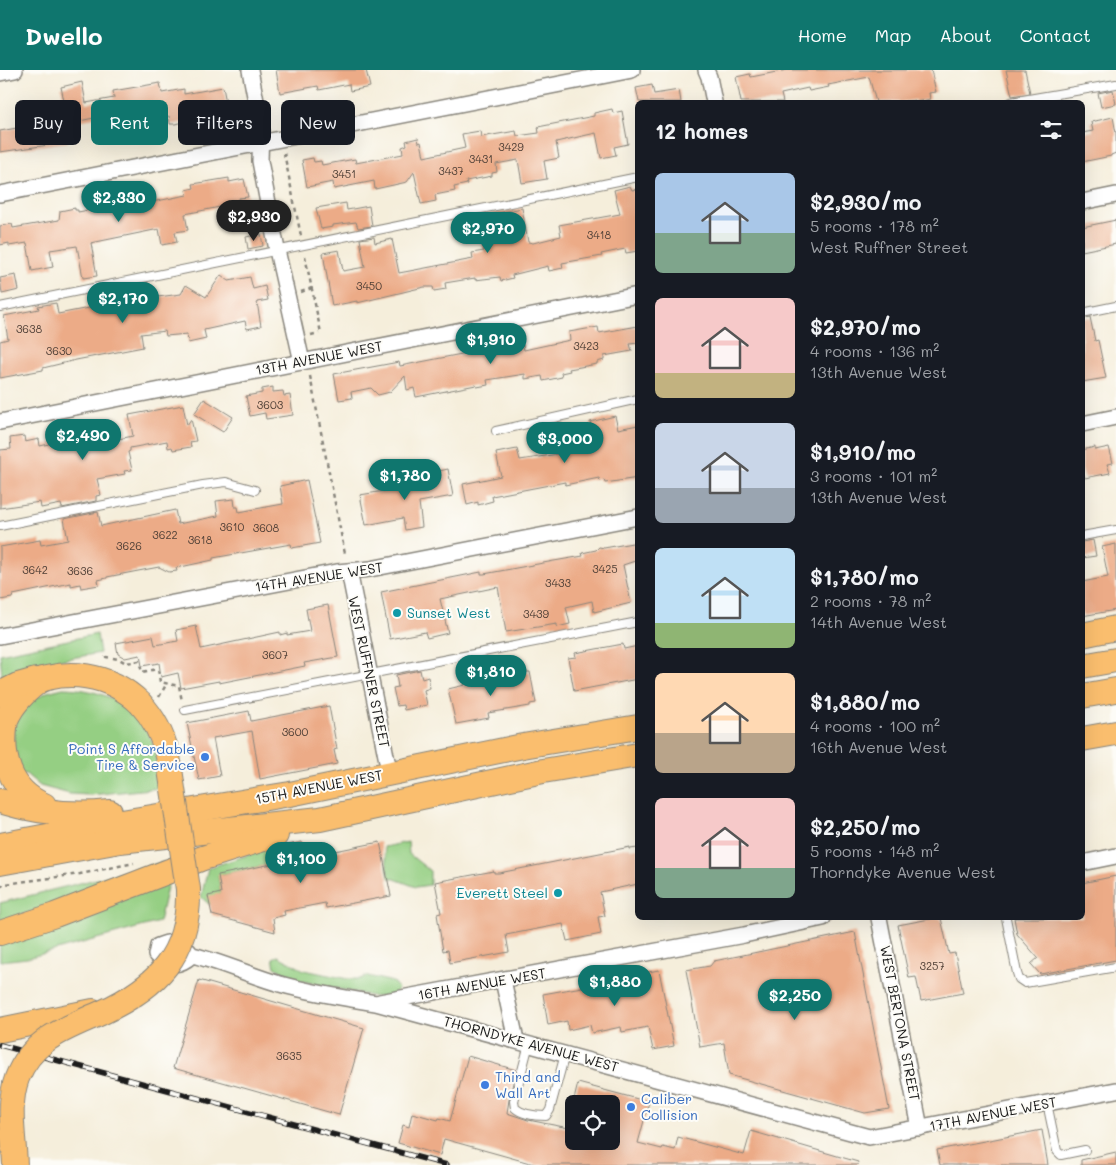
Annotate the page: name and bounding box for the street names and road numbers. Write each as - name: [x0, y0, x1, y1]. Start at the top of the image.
- street label: 13TH AVENUE WEST: [254, 336, 384, 379]
- street label: 14TH AVENUE WEST: [253, 557, 385, 596]
- street label: WEST RUFFNER STREET: [344, 594, 395, 750]
- street label: 15TH AVENUE WEST: [254, 765, 384, 808]
- street label: WEST BERTONA STREET: [876, 944, 925, 1102]
- street label: 16TH AVENUE WEST: [416, 963, 548, 1004]
- street label: THORNDYKE AVENUE WEST: [441, 1011, 621, 1076]
- street label: 17TH AVENUE WEST: [928, 1092, 1058, 1135]

